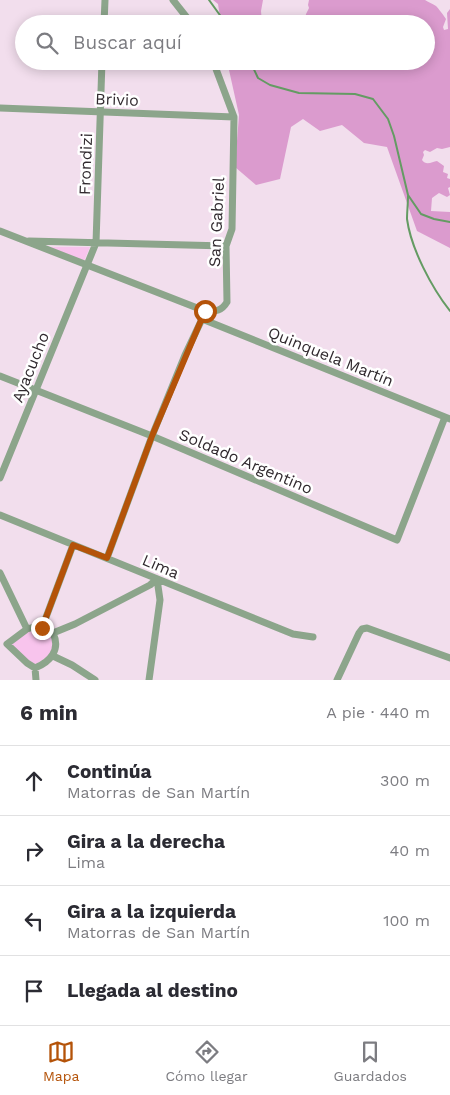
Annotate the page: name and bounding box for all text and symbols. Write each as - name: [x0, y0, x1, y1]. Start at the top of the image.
- search box: [15, 15, 435, 70]
- icon: search: [33, 29, 61, 57]
- text: Buscar aquí: [73, 31, 182, 54]
- street label: Brivio: [95, 89, 139, 110]
- street label: Frondizi: [75, 133, 96, 195]
- street label: San Gabriel: [205, 176, 228, 268]
- route start: [194, 300, 217, 323]
- street label: Quinquela Martín: [265, 323, 396, 390]
- street label: Ayacucho: [8, 329, 53, 405]
- street label: Soldado Argentino: [176, 425, 315, 498]
- street label: Lima: [140, 550, 182, 583]
- route end: [31, 617, 54, 640]
- text: 6 min: [20, 700, 78, 725]
- text: A pie · 440 m: [326, 703, 430, 722]
- text: Continúa: [67, 760, 151, 783]
- icon: ahead: [20, 767, 48, 795]
- text: 300 m: [380, 771, 430, 790]
- text: Matorras de San Martín: [67, 783, 250, 802]
- text: Gira a la derecha: [67, 830, 225, 853]
- icon: right: [20, 837, 48, 865]
- text: 40 m: [390, 841, 430, 860]
- text: Lima: [67, 853, 105, 872]
- text: Gira a la izquierda: [67, 900, 236, 923]
- icon: left: [20, 907, 48, 935]
- text: 100 m: [383, 911, 430, 930]
- text: Matorras de San Martín: [67, 923, 250, 942]
- icon: arrive: [20, 977, 48, 1005]
- text: Llegada al destino: [67, 979, 238, 1002]
- tab: Mapa: [43, 1038, 79, 1084]
- tab: Cómo llegar: [165, 1038, 248, 1084]
- tab: Guardados: [334, 1038, 407, 1084]

